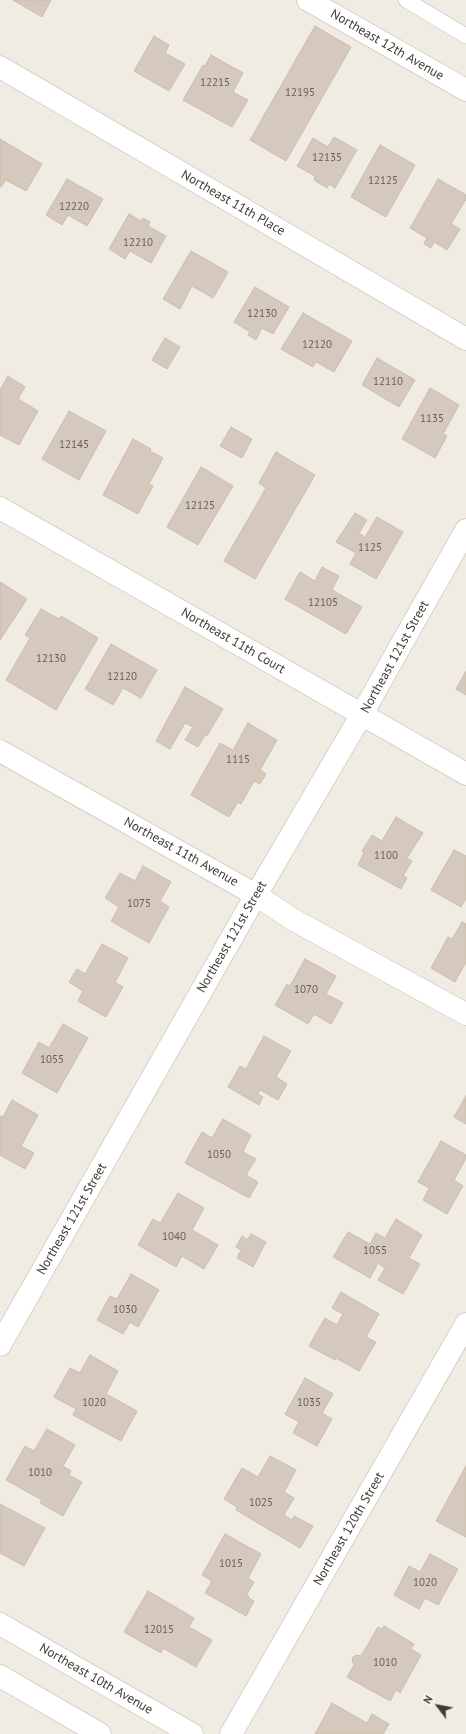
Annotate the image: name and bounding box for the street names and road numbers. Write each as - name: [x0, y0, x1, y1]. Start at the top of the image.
- street label: Northeast 12th Avenue: [328, 6, 446, 84]
- street label: Northeast 11th Place: [178, 167, 288, 239]
- street label: Northeast 121st Street: [358, 598, 432, 716]
- street label: Northeast 11th Court: [178, 605, 288, 677]
- street label: Northeast 11th Avenue: [121, 814, 241, 890]
- street label: Northeast 121st Street: [194, 878, 270, 996]
- street label: Northeast 121st Street: [34, 1160, 110, 1278]
- street label: Northeast 120th Street: [310, 1470, 388, 1588]
- street label: Northeast 10th Avenue: [37, 1640, 155, 1718]

